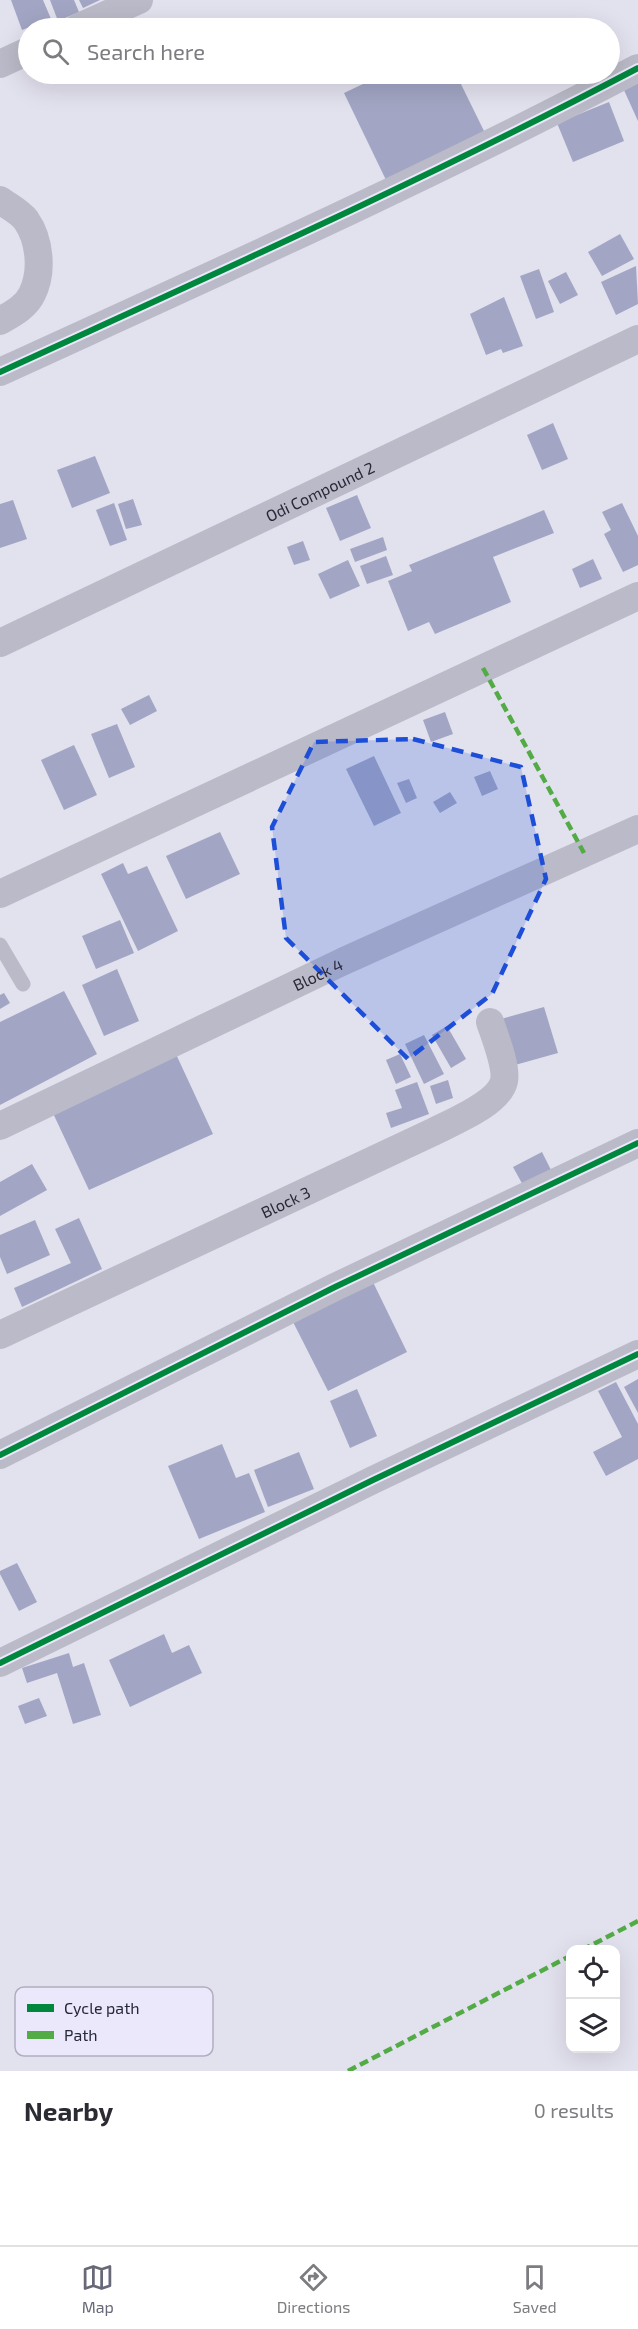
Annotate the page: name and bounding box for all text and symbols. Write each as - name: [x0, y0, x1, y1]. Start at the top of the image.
- search box: [18, 18, 620, 84]
- icon: search: [39, 35, 72, 68]
- text: Search here: [87, 38, 205, 64]
- street label: Odi Compound 2: [262, 457, 377, 525]
- street label: Block 4: [289, 954, 346, 994]
- street label: Block 3: [258, 1182, 313, 1221]
- map controls: [566, 1945, 620, 2053]
- button: locate: [566, 1945, 620, 1999]
- legend: [15, 1987, 213, 2056]
- text: Cycle path: [64, 1998, 140, 2017]
- button: layers: [566, 1999, 620, 2053]
- text: Path: [64, 2025, 98, 2044]
- text: Nearby: [24, 2095, 113, 2126]
- text: 0 results: [534, 2098, 614, 2122]
- tab: Map: [81, 2261, 114, 2316]
- tab: Directions: [277, 2261, 350, 2316]
- tab: Saved: [513, 2261, 557, 2316]

